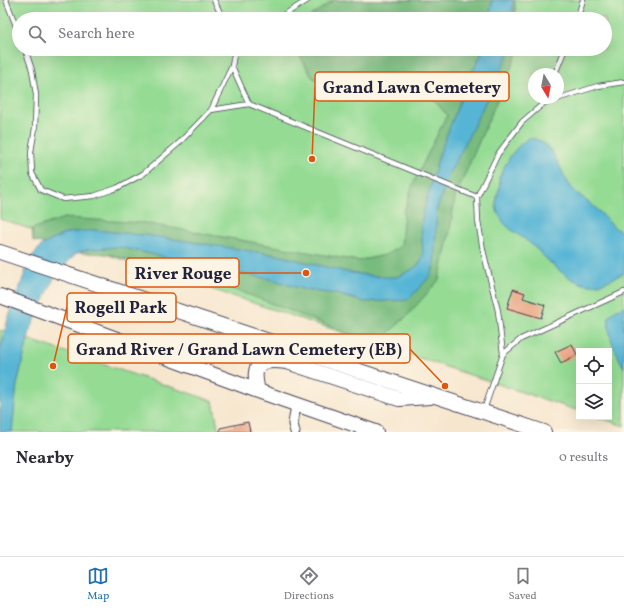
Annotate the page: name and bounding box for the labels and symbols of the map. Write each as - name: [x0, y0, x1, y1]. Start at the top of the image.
- north arrow: [528, 68, 564, 104]
- callout: Grand Lawn Cemetery: [315, 72, 509, 101]
- text: Grand Lawn Cemetery: [323, 77, 502, 100]
- callout: River Rouge: [126, 258, 239, 287]
- text: River Rouge: [134, 263, 232, 286]
- callout: Rogell Park: [67, 293, 176, 322]
- text: Rogell Park: [75, 297, 168, 320]
- callout: Grand River / Grand Lawn Cemetery (EB): [68, 334, 410, 363]
- text: Grand River / Grand Lawn Cemetery (EB): [76, 339, 402, 362]

